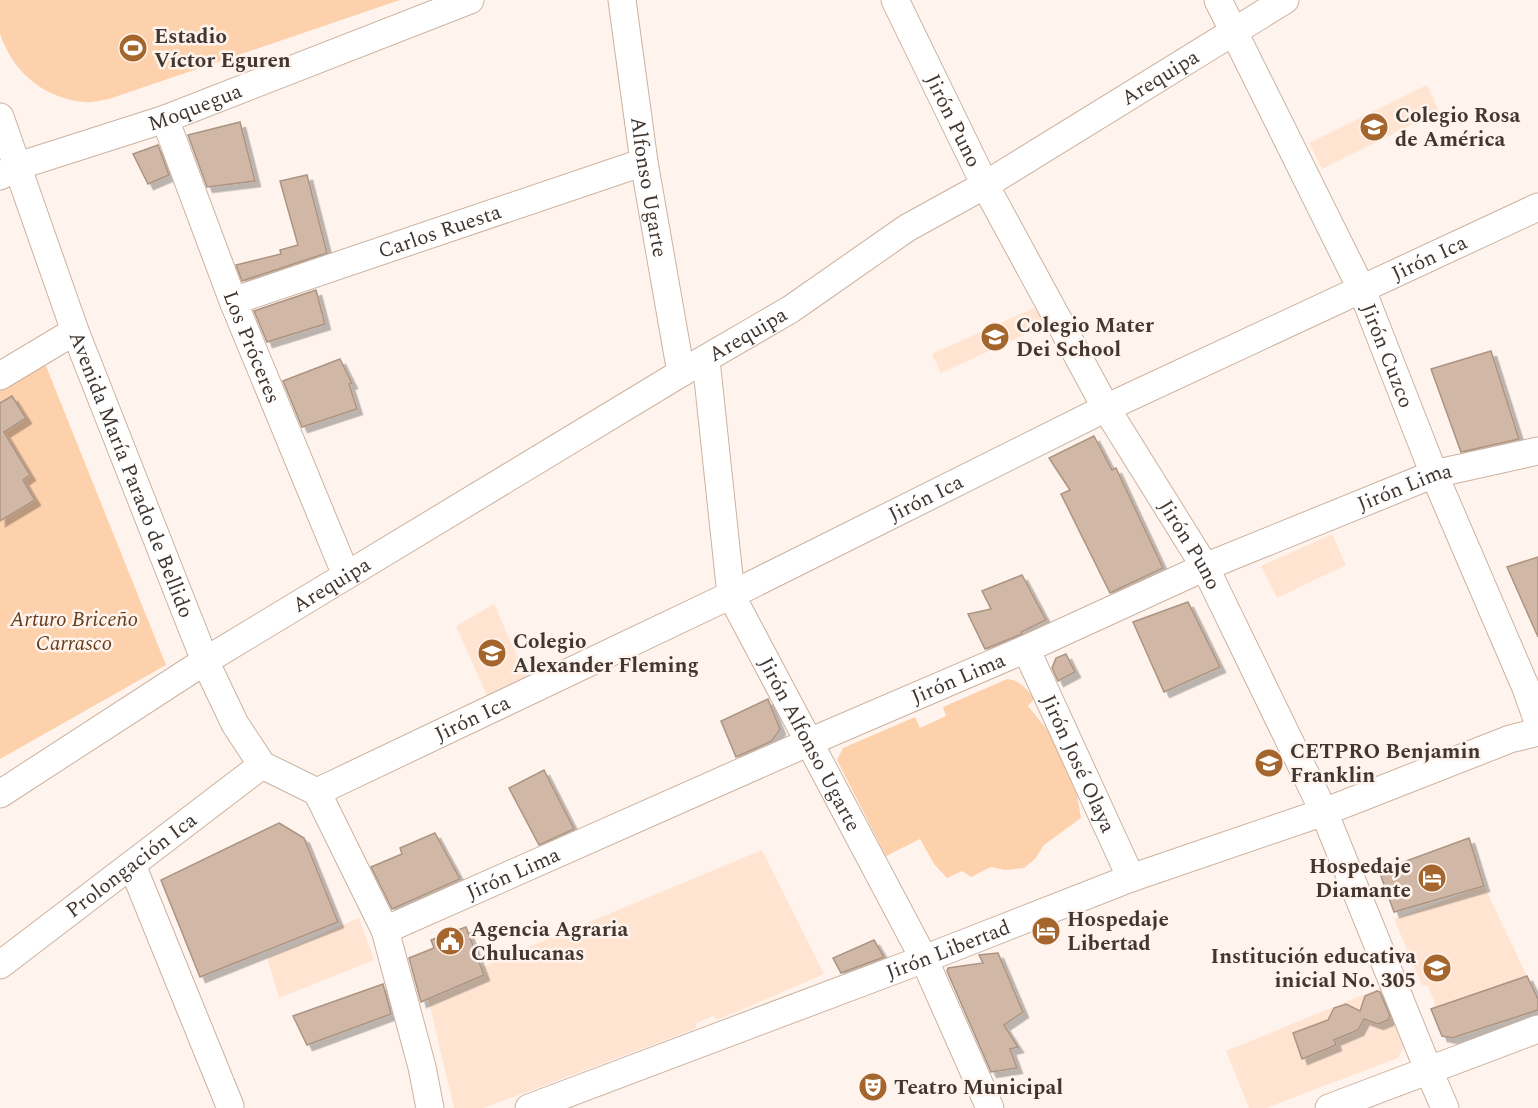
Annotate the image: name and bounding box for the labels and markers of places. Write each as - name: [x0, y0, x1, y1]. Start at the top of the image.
- place label: Estadio Víctor Eguren: [154, 21, 291, 77]
- sports icon: Estadio Víctor Eguren: [117, 32, 149, 64]
- place label: Colegio Rosa de América: [1395, 100, 1521, 156]
- school or university icon: Colegio Rosa de América: [1358, 111, 1390, 143]
- place label: Colegio Mater Dei School: [1016, 310, 1154, 366]
- school or university icon: Colegio Mater Dei School: [979, 321, 1011, 353]
- place label: Colegio Alexander Fleming: [513, 626, 699, 682]
- school or university icon: Colegio Alexander Fleming: [476, 637, 508, 669]
- place label: CETPRO Benjamin Franklin: [1290, 736, 1480, 792]
- school or university icon: CETPRO Benjamin Franklin: [1253, 747, 1285, 779]
- place label: Hospedaje Diamante: [1309, 851, 1411, 907]
- hotel icon: Hospedaje Diamante: [1416, 862, 1448, 894]
- place label: Hospedaje Libertad: [1067, 904, 1169, 960]
- place label: Agencia Agraria Chulucanas: [471, 914, 629, 970]
- hotel icon: Hospedaje Libertad: [1030, 915, 1062, 947]
- public building icon: Agencia Agraria Chulucanas: [434, 925, 466, 957]
- place label: Institución educativa inicial No. 305: [1210, 941, 1416, 997]
- school or university icon: Institución educativa inicial No. 305: [1421, 952, 1453, 984]
- theatre icon: Teatro Municipal: [857, 1071, 889, 1103]
- place label: Teatro Municipal: [894, 1072, 1063, 1104]

